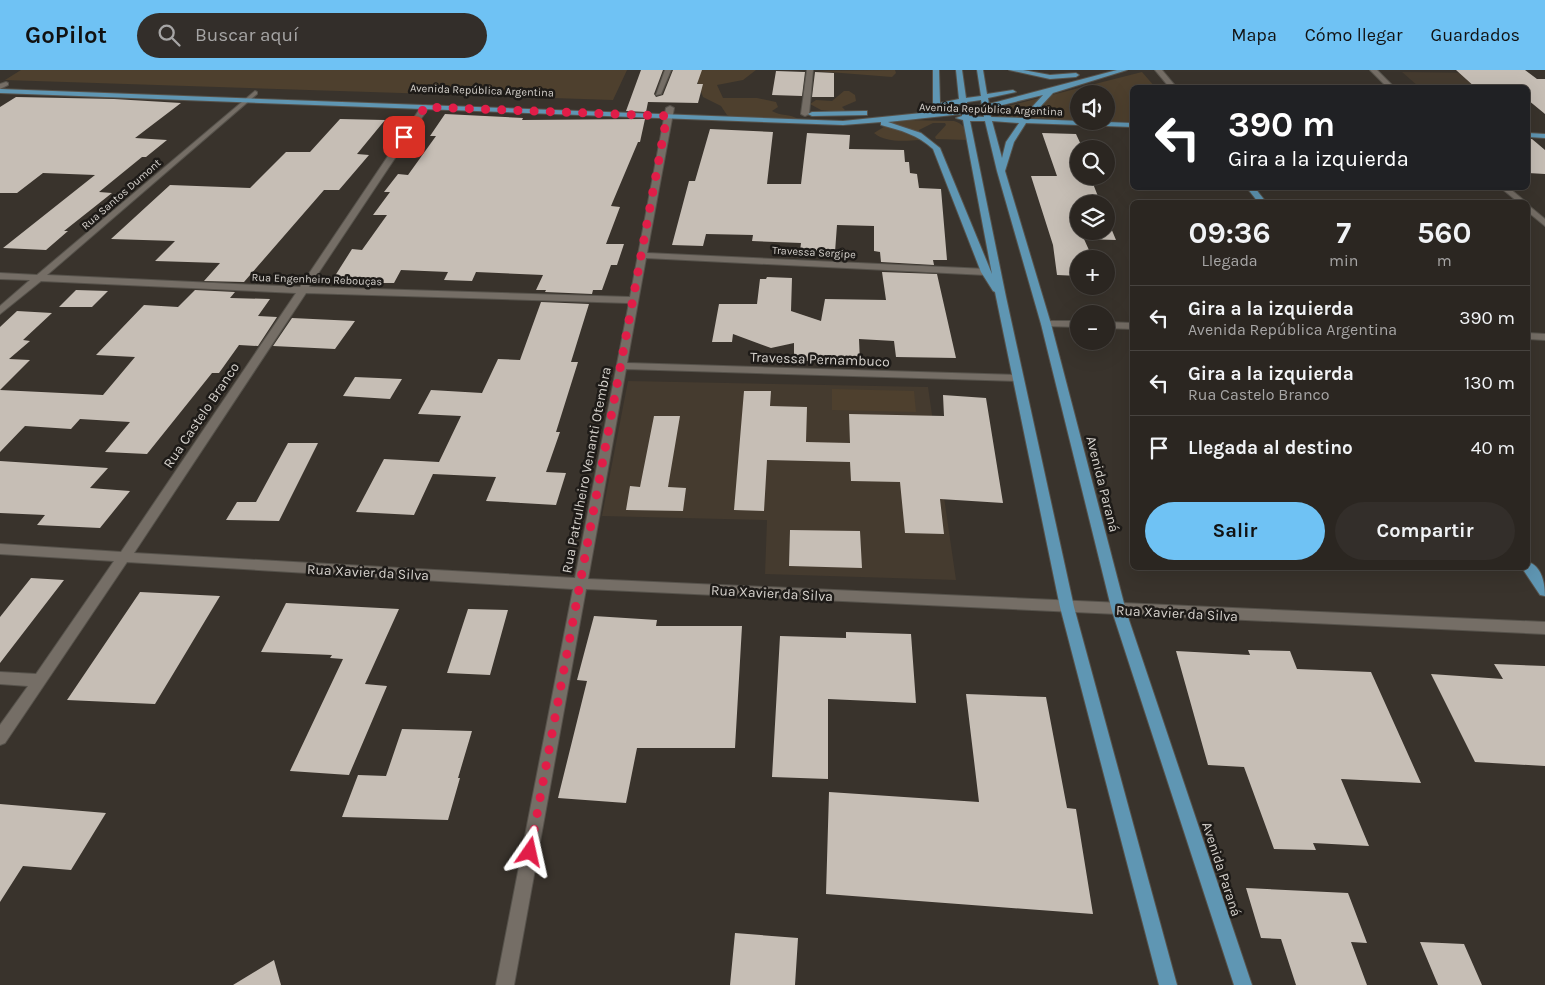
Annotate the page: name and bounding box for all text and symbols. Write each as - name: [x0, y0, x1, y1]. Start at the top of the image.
- search box: [137, 13, 487, 58]
- text: GoPilot: [25, 21, 107, 49]
- icon: search: [155, 21, 183, 49]
- text: Buscar aquí: [195, 24, 299, 46]
- text: Mapa: [1231, 24, 1277, 46]
- text: Cómo llegar: [1305, 24, 1403, 46]
- text: Guardados: [1431, 24, 1520, 46]
- street label: Avenida República Argentina: [410, 81, 554, 100]
- map controls: [1070, 85, 1115, 350]
- button: sound: [1070, 85, 1115, 130]
- street label: Avenida República Argentina: [919, 100, 1063, 119]
- text: 390 m: [1228, 104, 1335, 145]
- icon: left: [1145, 105, 1210, 170]
- pin: [383, 116, 425, 158]
- icon: arrive: [390, 123, 418, 151]
- button: search: [1070, 140, 1115, 185]
- text: Gira a la izquierda: [1228, 146, 1409, 172]
- street label: Rua Santos Dumont: [79, 156, 164, 232]
- button: layers: [1070, 195, 1115, 240]
- text: 09:36: [1188, 215, 1271, 251]
- text: 7: [1336, 215, 1351, 251]
- text: 560: [1417, 215, 1472, 251]
- street label: Travessa Sergipe: [772, 244, 857, 261]
- button: +: [1070, 250, 1115, 295]
- text: Llegada: [1201, 251, 1258, 270]
- text: min: [1329, 251, 1358, 270]
- text: m: [1437, 251, 1452, 270]
- street label: Rua Engenheiro Rebouças: [251, 271, 383, 288]
- text: Gira a la izquierda: [1188, 298, 1354, 320]
- icon: left: [1145, 304, 1173, 332]
- button: −: [1070, 305, 1115, 350]
- text: 390 m: [1459, 307, 1515, 329]
- text: Avenida República Argentina: [1188, 320, 1397, 339]
- street label: Travessa Pernambuco: [750, 349, 890, 370]
- street label: Rua Castelo Branco: [160, 359, 243, 471]
- text: Gira a la izquierda: [1188, 363, 1354, 385]
- street label: Rua Patrulheiro Venanti Otembra: [558, 366, 615, 575]
- icon: left: [1145, 369, 1173, 397]
- text: 130 m: [1464, 372, 1515, 394]
- text: Rua Castelo Branco: [1188, 385, 1330, 404]
- street label: Avenida Paraná: [1082, 434, 1123, 534]
- icon: arrive: [1145, 434, 1173, 462]
- text: Llegada al destino: [1188, 437, 1353, 459]
- text: 40 m: [1471, 437, 1515, 459]
- button: Salir: [1145, 502, 1325, 560]
- button: Compartir: [1335, 502, 1515, 560]
- street label: Rua Xavier da Silva: [307, 561, 429, 584]
- street label: Rua Xavier da Silva: [711, 582, 833, 605]
- street label: Rua Xavier da Silva: [1116, 602, 1238, 625]
- street label: Avenida Paraná: [1198, 820, 1245, 919]
- position arrow: [503, 825, 555, 877]

